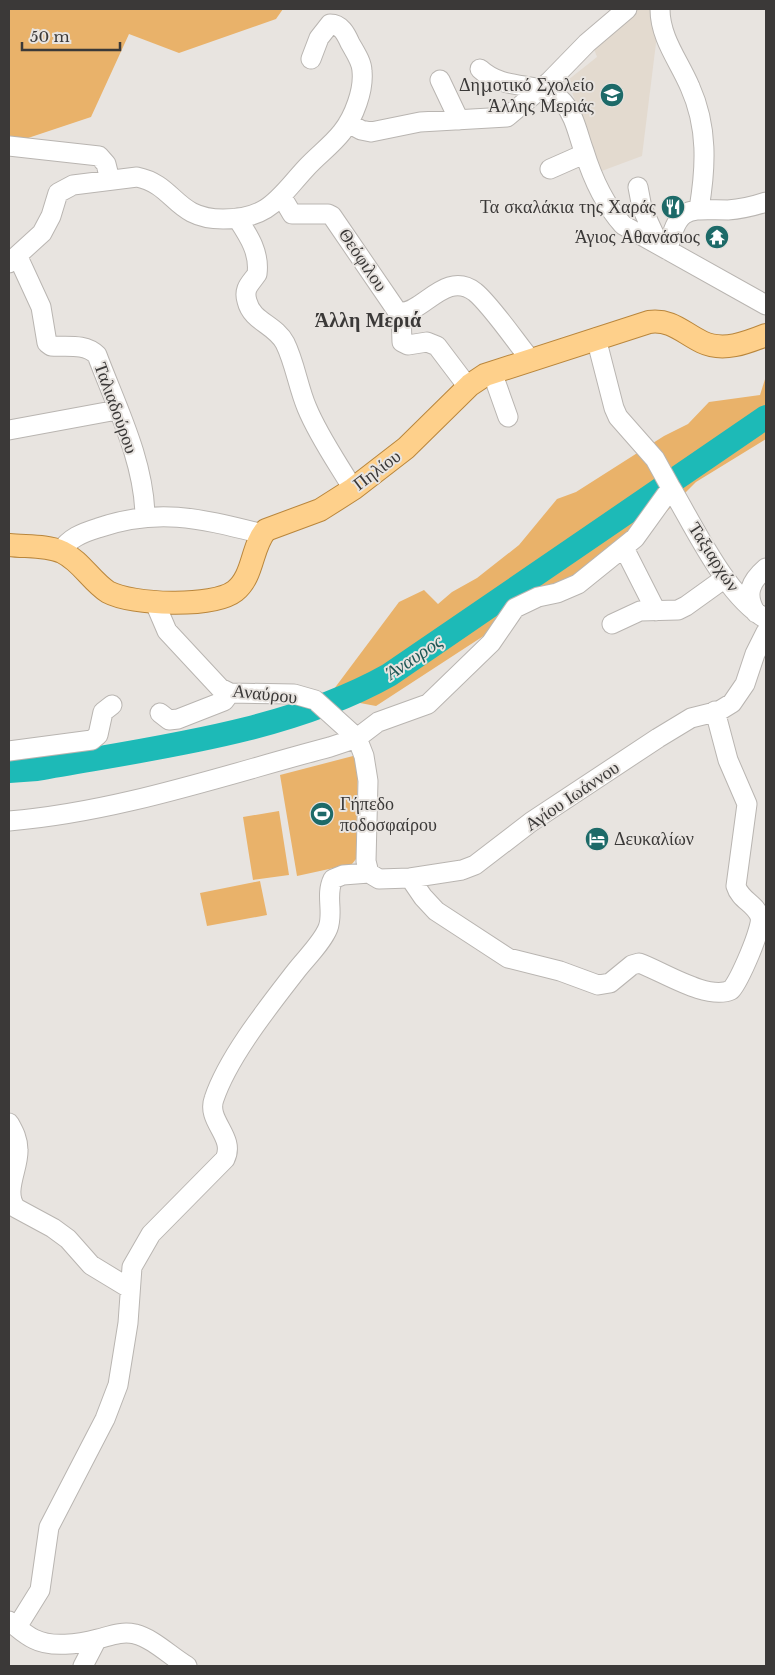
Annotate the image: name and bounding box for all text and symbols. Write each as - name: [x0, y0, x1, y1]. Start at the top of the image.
- scale bar: [22, 20, 120, 52]
- text: 50 m: [30, 27, 70, 46]
- place label: Δημοτικό Σχολείο Άλλης Μεριάς: [459, 74, 594, 117]
- school or university icon: Δημοτικό Σχολείο Άλλης Μεριάς: [599, 82, 625, 108]
- restaurant icon: Τα σκαλάκια της Χαράς: [660, 194, 686, 220]
- place label: Τα σκαλάκια της Χαράς: [480, 196, 656, 218]
- street label: Θεόφιλου: [334, 224, 392, 296]
- temple icon: Άγιος Αθανάσιος: [704, 224, 730, 250]
- place label: Άγιος Αθανάσιος: [575, 226, 700, 248]
- district label: Άλλη Μεριά: [315, 308, 421, 332]
- street label: Ταλιαδούρου: [89, 359, 143, 457]
- street label: Πηλίου: [349, 445, 405, 495]
- street label: Ταξιαρχών: [684, 518, 744, 596]
- water label: Άναυρος: [379, 629, 447, 686]
- street label: Αναύρου: [232, 680, 299, 708]
- street label: Αγίου Ιωάννου: [521, 756, 623, 836]
- place label: Γήπεδο ποδοσφαίρου: [340, 793, 437, 836]
- sports icon: Γήπεδο ποδοσφαίρου: [309, 801, 335, 827]
- hotel icon: Δευκαλίων: [584, 826, 610, 852]
- place label: Δευκαλίων: [614, 828, 694, 850]

